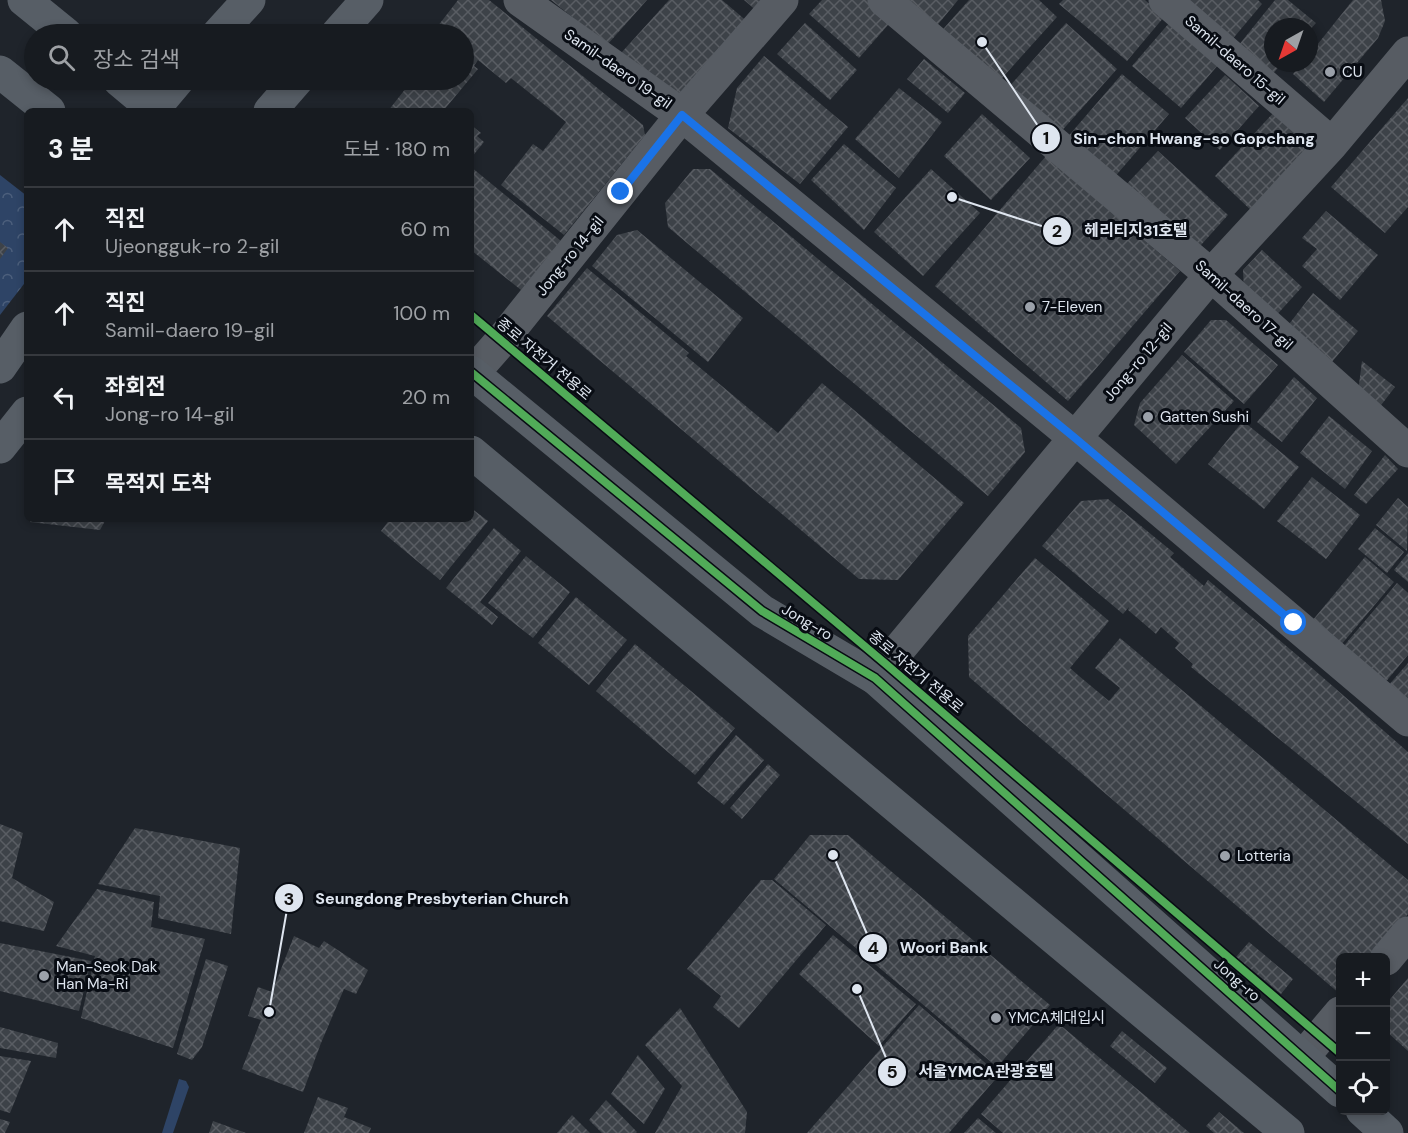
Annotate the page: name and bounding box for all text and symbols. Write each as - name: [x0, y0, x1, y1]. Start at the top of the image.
- street label: Samil-daero 15-gil: [1181, 11, 1289, 109]
- north arrow: [1264, 18, 1318, 72]
- search box: [24, 24, 474, 90]
- street label: Samil-daero 19-gil: [560, 24, 676, 114]
- icon: search: [45, 41, 78, 74]
- text: 장소 검색: [93, 45, 180, 74]
- place label: CU: [1342, 62, 1363, 82]
- marker: CU: [1323, 65, 1337, 79]
- callout: Sin-chon Hwang-so Gopchang: [1031, 121, 1327, 155]
- text: 1: [1043, 126, 1049, 150]
- text: Sin-chon Hwang-so Gopchang: [1073, 128, 1315, 149]
- text: 3 분: [48, 132, 94, 166]
- text: 도보 · 180 m: [343, 136, 450, 162]
- route end: [607, 178, 633, 204]
- text: 직진: [105, 204, 145, 233]
- street label: Jong-ro 14-gil: [532, 212, 608, 300]
- icon: ahead: [48, 213, 81, 246]
- callout: 헤리티지31호텔: [1042, 214, 1200, 248]
- text: 60 m: [401, 216, 450, 242]
- text: 2: [1052, 219, 1062, 243]
- text: 헤리티지31호텔: [1084, 220, 1188, 241]
- text: Ujeongguk-ro 2-gil: [105, 233, 279, 259]
- street label: Samil-daero 17-gil: [1191, 256, 1297, 354]
- text: 직진: [105, 288, 145, 317]
- icon: ahead: [48, 297, 81, 330]
- place label: 7-Eleven: [1042, 297, 1102, 317]
- text: 100 m: [393, 300, 450, 326]
- marker: 7-Eleven: [1023, 300, 1037, 314]
- street label: 종로 자전거 전용로: [492, 313, 596, 405]
- text: Samil-daero 19-gil: [105, 317, 274, 343]
- street label: Jong-ro 12-gil: [1099, 319, 1177, 405]
- text: 좌회전: [105, 372, 166, 401]
- icon: left: [48, 381, 81, 414]
- text: 20 m: [402, 384, 450, 410]
- text: Jong-ro 14-gil: [105, 401, 234, 427]
- place label: Gatten Sushi: [1160, 407, 1249, 427]
- marker: Gatten Sushi: [1141, 410, 1155, 424]
- icon: arrive: [48, 465, 81, 498]
- text: 목적지 도착: [105, 469, 211, 498]
- street label: Jong-ro: [778, 599, 836, 645]
- route start: [1280, 609, 1306, 635]
- street label: 종로 자전거 전용로: [864, 626, 968, 718]
- place label: Lotteria: [1237, 846, 1291, 866]
- marker: Lotteria: [1218, 849, 1232, 863]
- callout: Seungdong Presbyterian Church: [274, 881, 581, 915]
- text: 3: [284, 887, 294, 911]
- text: Seungdong Presbyterian Church: [315, 888, 569, 909]
- callout: Woori Bank: [858, 931, 1000, 965]
- text: 4: [867, 936, 879, 960]
- text: Woori Bank: [900, 937, 989, 958]
- map controls: [1336, 953, 1390, 1115]
- button: +: [1336, 953, 1390, 1007]
- street label: Jong-ro: [1209, 954, 1265, 1006]
- place label: Man-Seok Dak Han Ma-Ri: [56, 957, 158, 994]
- marker: Man-Seok Dak Han Ma-Ri: [37, 969, 51, 983]
- button: −: [1336, 1007, 1390, 1061]
- place label: YMCA체대입시: [1008, 1008, 1105, 1028]
- marker: YMCA체대입시: [989, 1011, 1003, 1025]
- callout: 서울YMCA관광호텔: [877, 1055, 1066, 1089]
- text: 5: [886, 1060, 898, 1084]
- text: 서울YMCA관광호텔: [918, 1061, 1054, 1082]
- button: locate: [1336, 1061, 1390, 1115]

